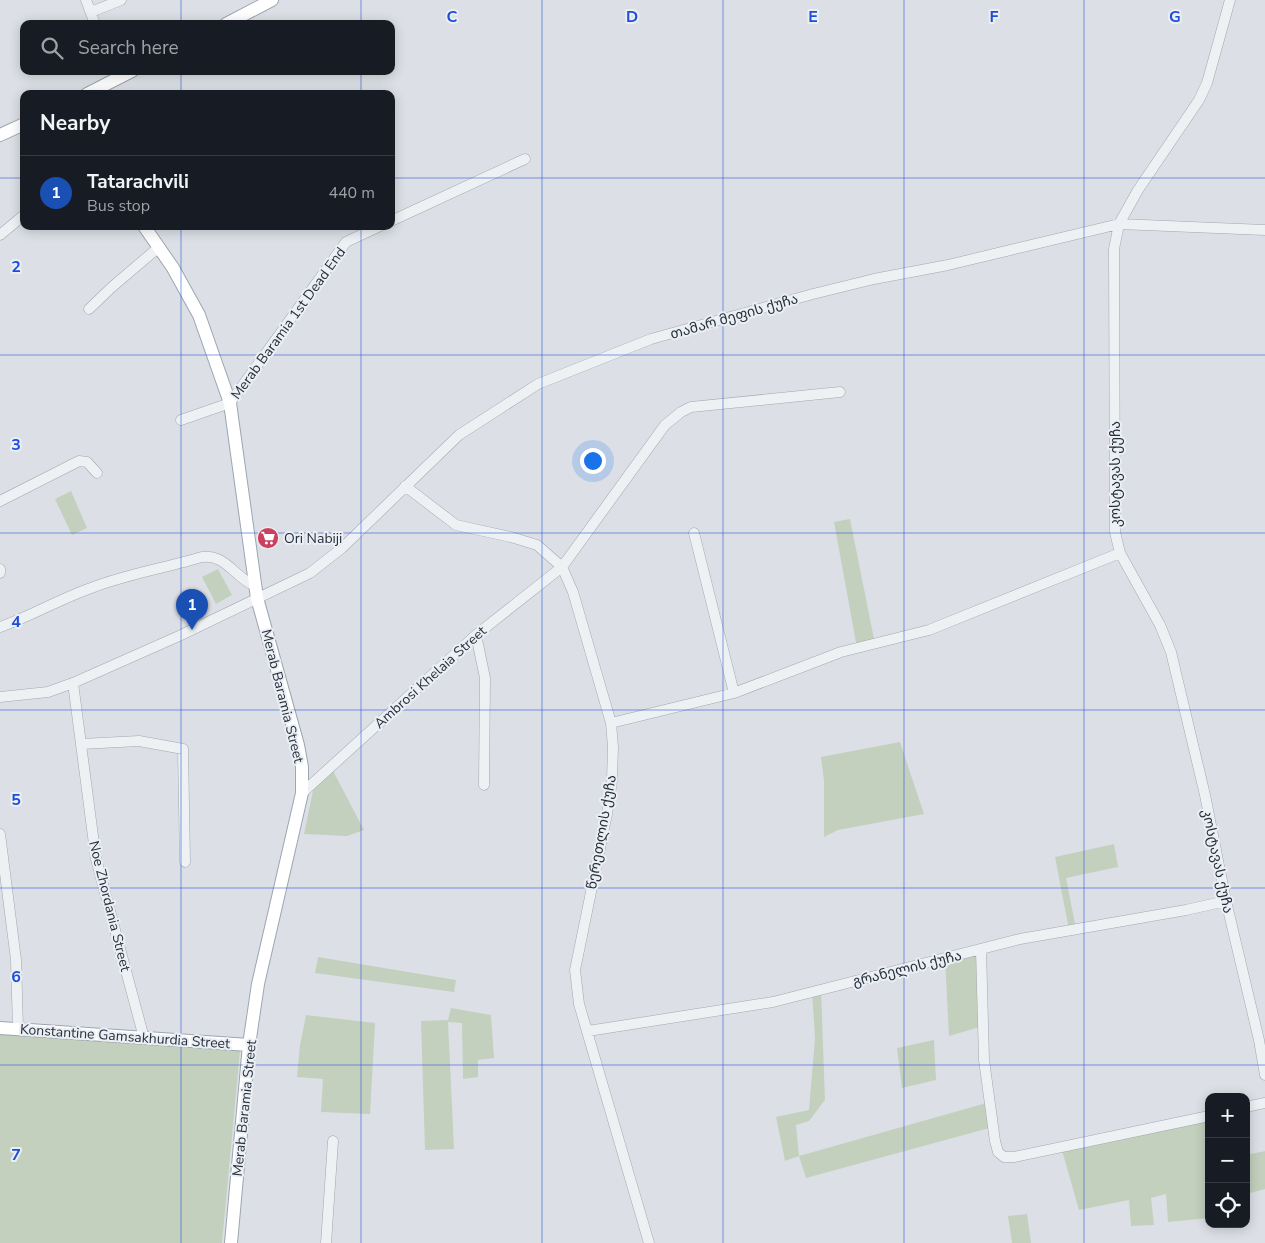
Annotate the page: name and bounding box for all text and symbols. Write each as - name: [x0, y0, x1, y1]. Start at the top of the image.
- text: C: [447, 6, 458, 28]
- text: D: [626, 6, 638, 28]
- text: E: [808, 6, 818, 28]
- text: F: [990, 6, 999, 28]
- text: G: [1169, 6, 1181, 28]
- search box: [20, 20, 395, 75]
- icon: search: [38, 34, 66, 62]
- text: Search here: [78, 35, 179, 61]
- text: Nearby: [40, 109, 110, 137]
- text: Tatarachvili: [87, 169, 189, 195]
- text: 1: [51, 182, 61, 204]
- text: 440 m: [328, 182, 375, 204]
- text: Bus stop: [87, 195, 150, 217]
- street label: Merab Baramia 1st Dead End: [227, 243, 350, 403]
- text: 2: [11, 256, 21, 278]
- street label: თამარ მეფის ქუჩა: [668, 289, 800, 344]
- street label: კოსტავას ქუჩა: [1106, 421, 1125, 527]
- text: 3: [11, 434, 21, 456]
- your location: [580, 448, 606, 474]
- supermarket icon: Ori Nabiji: [256, 526, 280, 550]
- place label: Ori Nabiji: [284, 529, 342, 548]
- pin: 1: [176, 589, 208, 630]
- text: 4: [11, 611, 21, 633]
- street label: Ambrosi Khelaia Street: [370, 622, 491, 733]
- street label: Merab Baramia Street: [257, 627, 308, 765]
- street label: წერეთლის ქუჩა: [582, 773, 621, 891]
- text: 5: [11, 789, 21, 811]
- street label: კოსტავას ქუჩა: [1197, 807, 1238, 915]
- street label: Noe Zhordania Street: [84, 839, 135, 974]
- street label: გრანელის ქუჩა: [851, 946, 964, 991]
- text: 6: [11, 966, 21, 988]
- street label: Konstantine Gamsakhurdia Street: [19, 1020, 231, 1053]
- street label: Merab Baramia Street: [228, 1039, 261, 1177]
- map controls: [1205, 1093, 1250, 1228]
- button: +: [1205, 1093, 1250, 1138]
- button: −: [1205, 1138, 1250, 1183]
- text: 7: [11, 1144, 21, 1166]
- button: locate: [1205, 1183, 1250, 1228]

